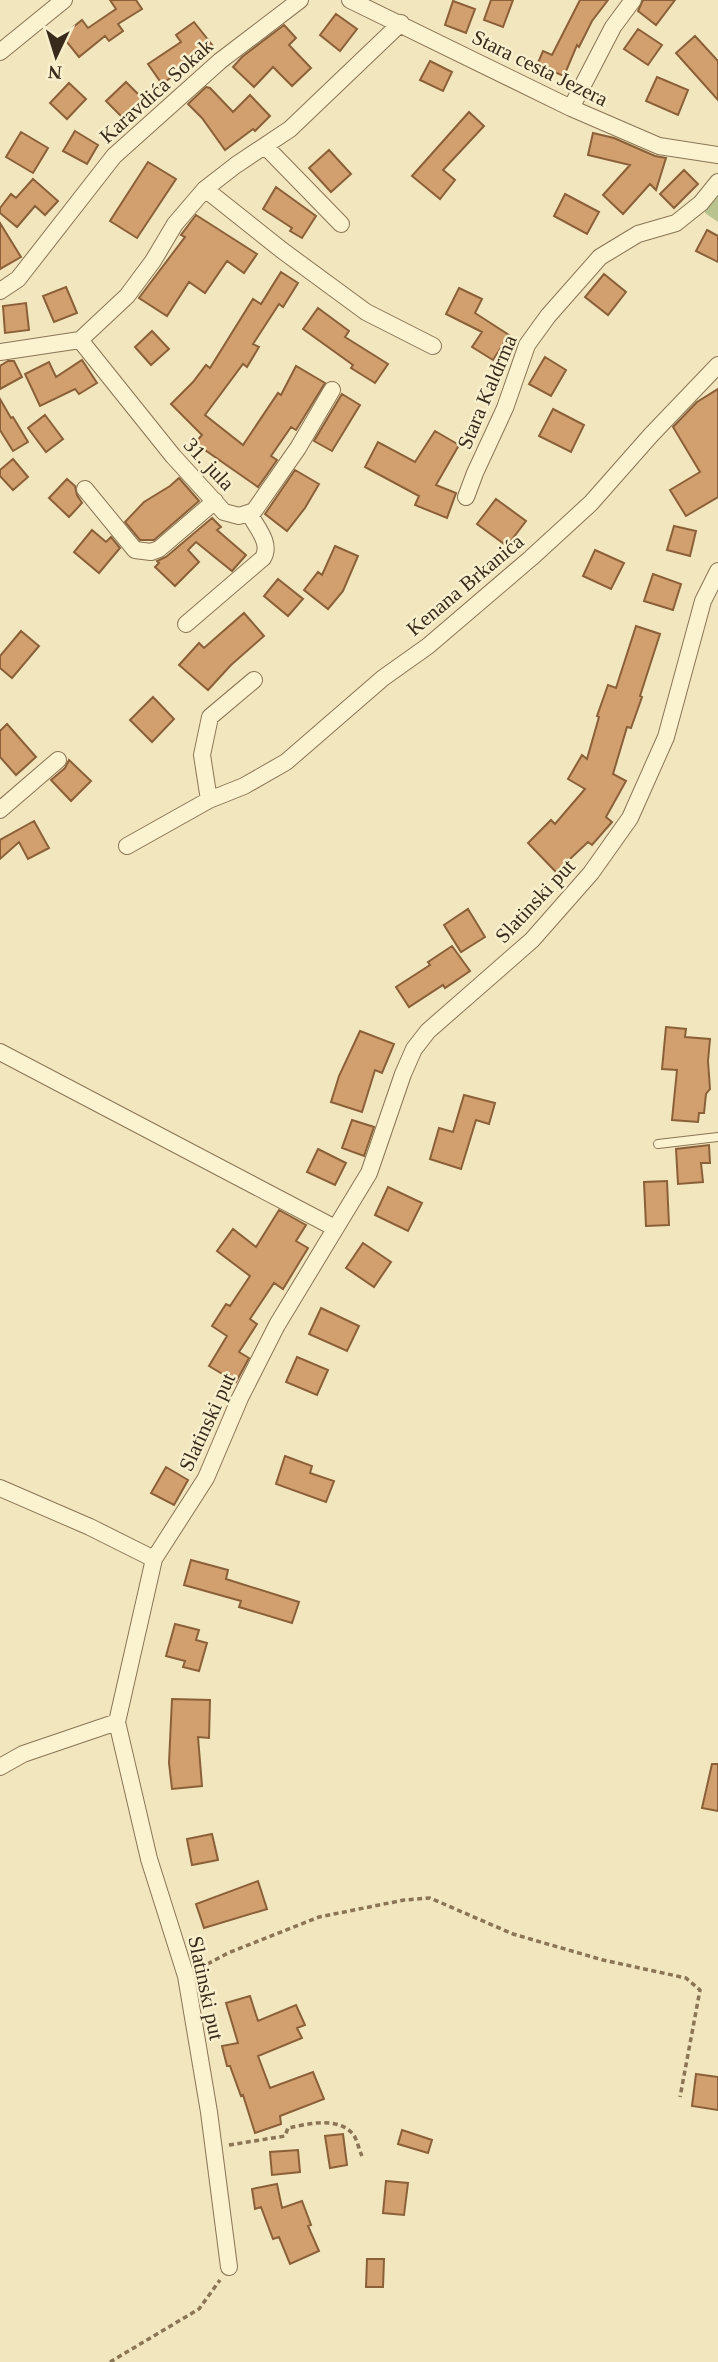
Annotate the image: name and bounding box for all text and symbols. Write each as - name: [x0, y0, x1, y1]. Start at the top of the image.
- north arrow: [21, 21, 91, 91]
- street label: Stara cesta Jezera: [468, 25, 612, 112]
- street label: Karavdića Sokak: [94, 34, 218, 148]
- text: N: [47, 61, 62, 83]
- street label: Stara Kaldrma: [452, 331, 522, 453]
- street label: 31. jula: [179, 433, 240, 496]
- street label: Kenana Brkanića: [402, 529, 529, 641]
- street label: Slatinski put: [490, 854, 580, 948]
- street label: Slatinski put: [174, 1369, 240, 1475]
- street label: Slatinski put: [183, 1934, 229, 2042]

